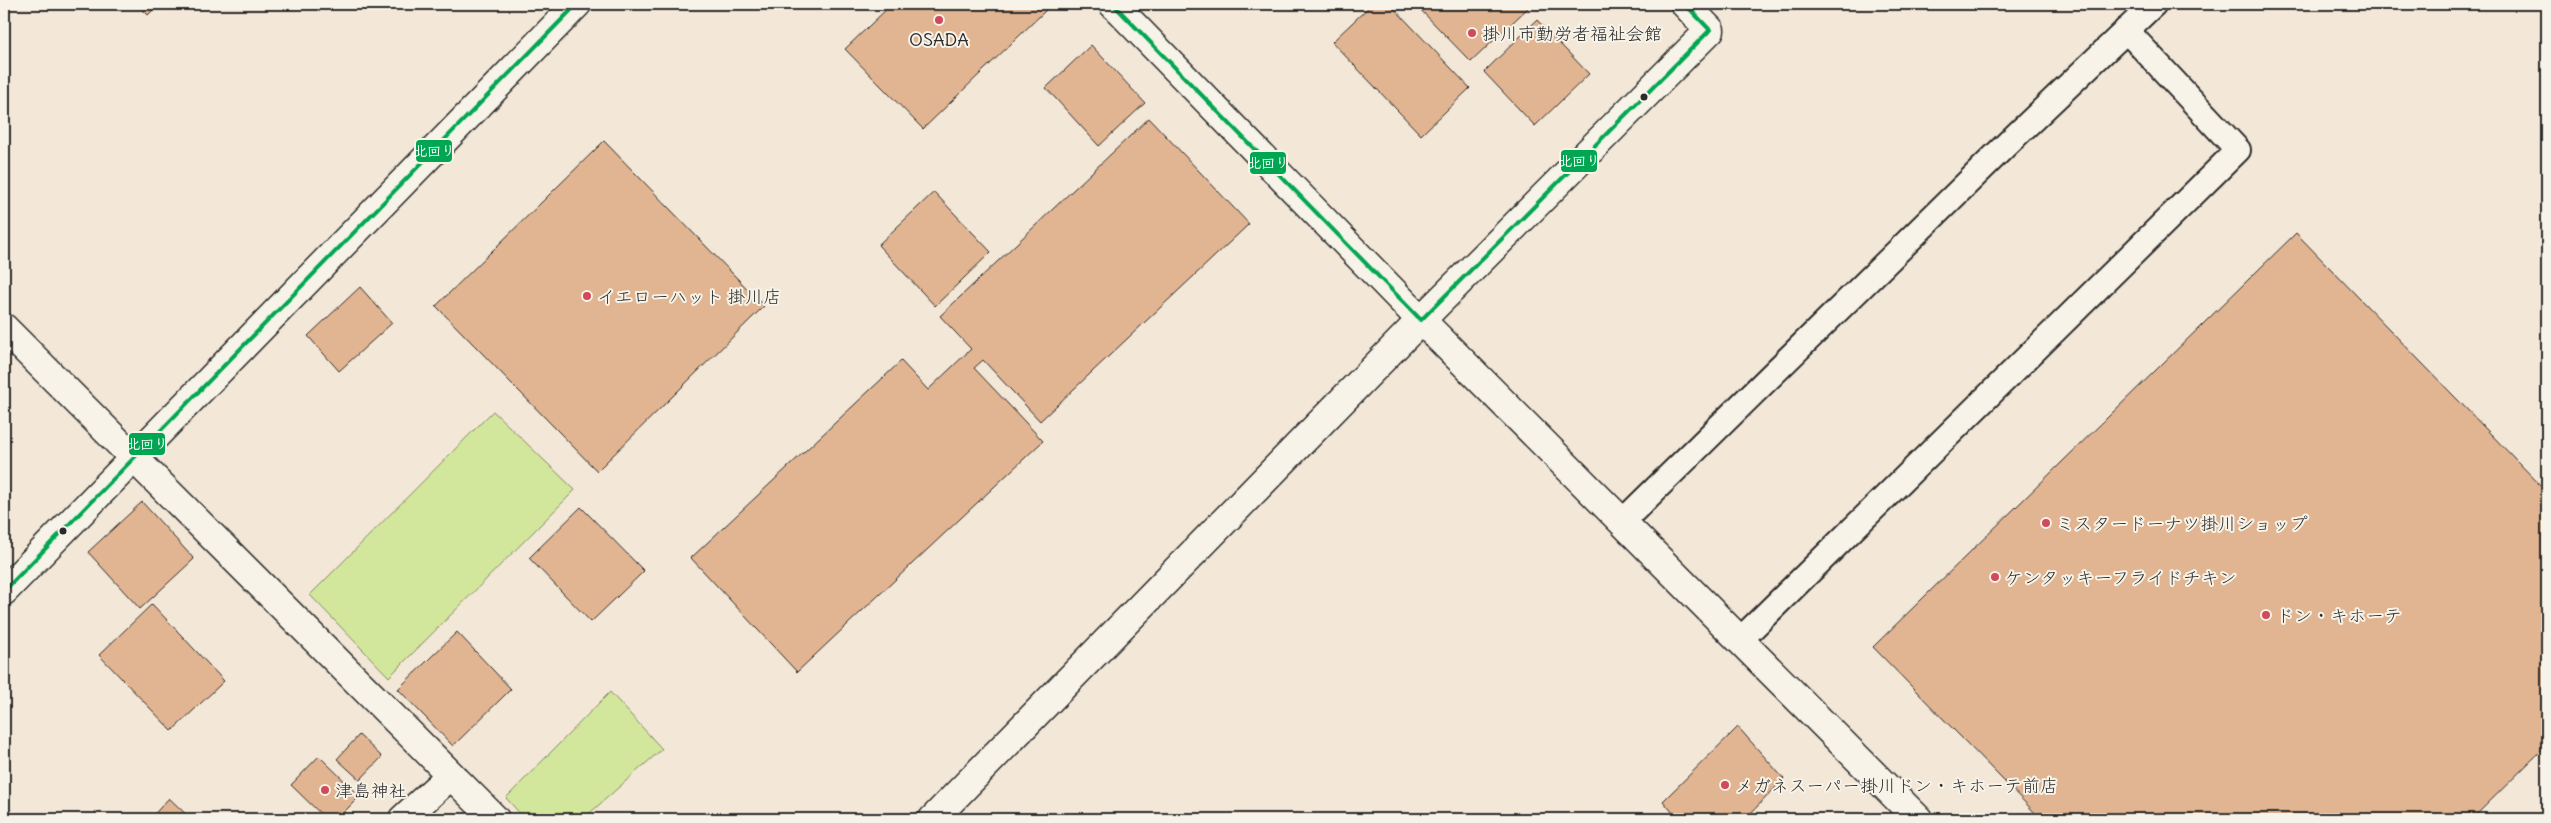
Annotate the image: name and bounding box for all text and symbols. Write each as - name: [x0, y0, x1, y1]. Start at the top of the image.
- marker: OSADA: [933, 14, 945, 26]
- place label: 掛川市勤労者福祉会館: [1482, 22, 1662, 45]
- marker: 掛川市勤労者福祉会館: [1466, 27, 1478, 39]
- place label: OSADA: [909, 28, 969, 51]
- unlabelled marker: [1639, 92, 1649, 102]
- line badge: 北回り: [415, 139, 453, 163]
- text: 北回り: [413, 142, 455, 160]
- line badge: 北回り: [1560, 149, 1598, 173]
- line badge: 北回り: [1249, 151, 1287, 175]
- text: 北回り: [1558, 152, 1600, 170]
- text: 北回り: [1247, 154, 1289, 172]
- place label: イエローハット 掛川店: [597, 285, 781, 308]
- marker: イエローハット 掛川店: [581, 290, 593, 302]
- line badge: 北回り: [128, 432, 166, 456]
- text: 北回り: [126, 435, 168, 453]
- place label: ミスタードーナツ掛川ショップ: [2056, 512, 2308, 535]
- marker: ミスタードーナツ掛川ショップ: [2040, 517, 2052, 529]
- unlabelled marker: [58, 526, 68, 536]
- place label: ケンタッキーフライドチキン: [2005, 566, 2237, 589]
- marker: ケンタッキーフライドチキン: [1989, 571, 2001, 583]
- place label: ドン・キホーテ: [2276, 604, 2402, 627]
- marker: ドン・キホーテ: [2260, 609, 2272, 621]
- place label: メガネスーパー掛川ドン・キホーテ前店: [1735, 774, 2058, 797]
- place label: 津島神社: [335, 779, 407, 802]
- marker: メガネスーパー掛川ドン・キホーテ前店: [1719, 779, 1731, 791]
- marker: 津島神社: [319, 784, 331, 796]

